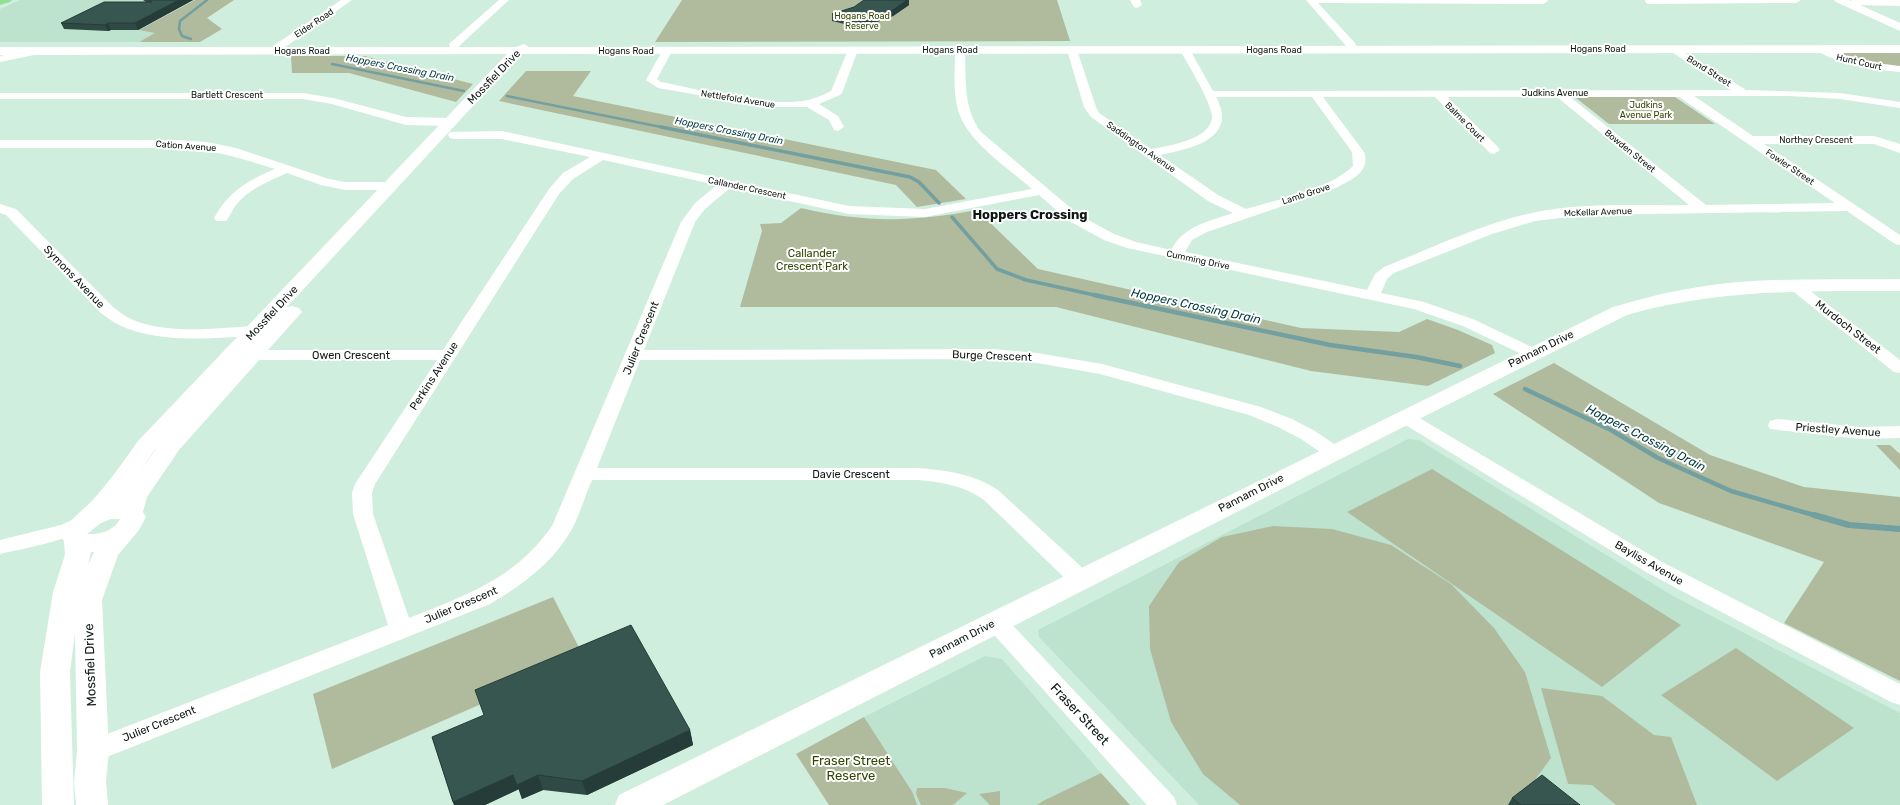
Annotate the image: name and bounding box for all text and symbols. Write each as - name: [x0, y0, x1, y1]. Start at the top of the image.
- street label: Elder Road: [293, 6, 335, 40]
- park label: Hogans Road Reserve: [834, 11, 890, 31]
- street label: Hogans Road: [1570, 44, 1626, 54]
- street label: Hogans Road: [922, 45, 978, 55]
- street label: Hogans Road: [1246, 45, 1302, 55]
- street label: Hogans Road: [274, 46, 330, 56]
- street label: Hogans Road: [598, 46, 654, 56]
- street label: Mossfiel Drive: [465, 47, 523, 107]
- water label: Hoppers Crossing Drain: [345, 52, 455, 84]
- street label: Hunt Court: [1835, 52, 1883, 72]
- street label: Bond Street: [1685, 53, 1733, 89]
- street label: Nettlefold Avenue: [700, 88, 776, 110]
- street label: Judkins Avenue: [1522, 88, 1588, 98]
- street label: Bartlett Crescent: [191, 90, 264, 100]
- street label: Balme Court: [1443, 100, 1487, 144]
- park label: Judkins Avenue Park: [1620, 100, 1673, 120]
- water label: Hoppers Crossing Drain: [674, 115, 784, 147]
- street label: Saddington Avenue: [1105, 119, 1177, 175]
- street label: Bowden Street: [1603, 128, 1658, 175]
- street label: Northey Crescent: [1779, 135, 1853, 145]
- street label: Cation Avenue: [155, 139, 217, 153]
- street label: Fowler Street: [1764, 147, 1816, 187]
- street label: Callander Crescent: [707, 175, 787, 201]
- street label: Lamb Grove: [1281, 182, 1331, 206]
- street label: McKellar Avenue: [1564, 206, 1632, 218]
- district label: Hoppers Crossing: [972, 207, 1088, 222]
- street label: Symons Avenue: [41, 243, 107, 311]
- park label: Callander Crescent Park: [776, 247, 848, 273]
- street label: Cumming Drive: [1166, 248, 1230, 272]
- street label: Mossfiel Drive: [243, 283, 301, 343]
- water label: Hoppers Crossing Drain: [1130, 285, 1262, 327]
- street label: Murdoch Street: [1813, 297, 1884, 357]
- street label: Julier Crescent: [620, 299, 662, 377]
- street label: Pannam Drive: [1506, 328, 1576, 370]
- street label: Perkins Avenue: [407, 339, 461, 413]
- street label: Burge Crescent: [952, 348, 1033, 364]
- street label: Owen Crescent: [312, 349, 391, 362]
- water label: Hoppers Crossing Drain: [1584, 402, 1708, 474]
- street label: Priestley Avenue: [1795, 421, 1881, 439]
- street label: Davie Crescent: [812, 468, 890, 481]
- street label: Pannam Drive: [1216, 471, 1286, 515]
- street label: Bayliss Avenue: [1612, 538, 1686, 588]
- street label: Julier Crescent: [423, 584, 500, 626]
- street label: Pannam Drive: [927, 617, 997, 661]
- street label: Mossfiel Drive: [81, 623, 99, 707]
- street label: Fraser Street: [1048, 680, 1112, 748]
- street label: Julier Crescent: [120, 703, 198, 745]
- park label: Fraser Street Reserve: [812, 753, 890, 783]

